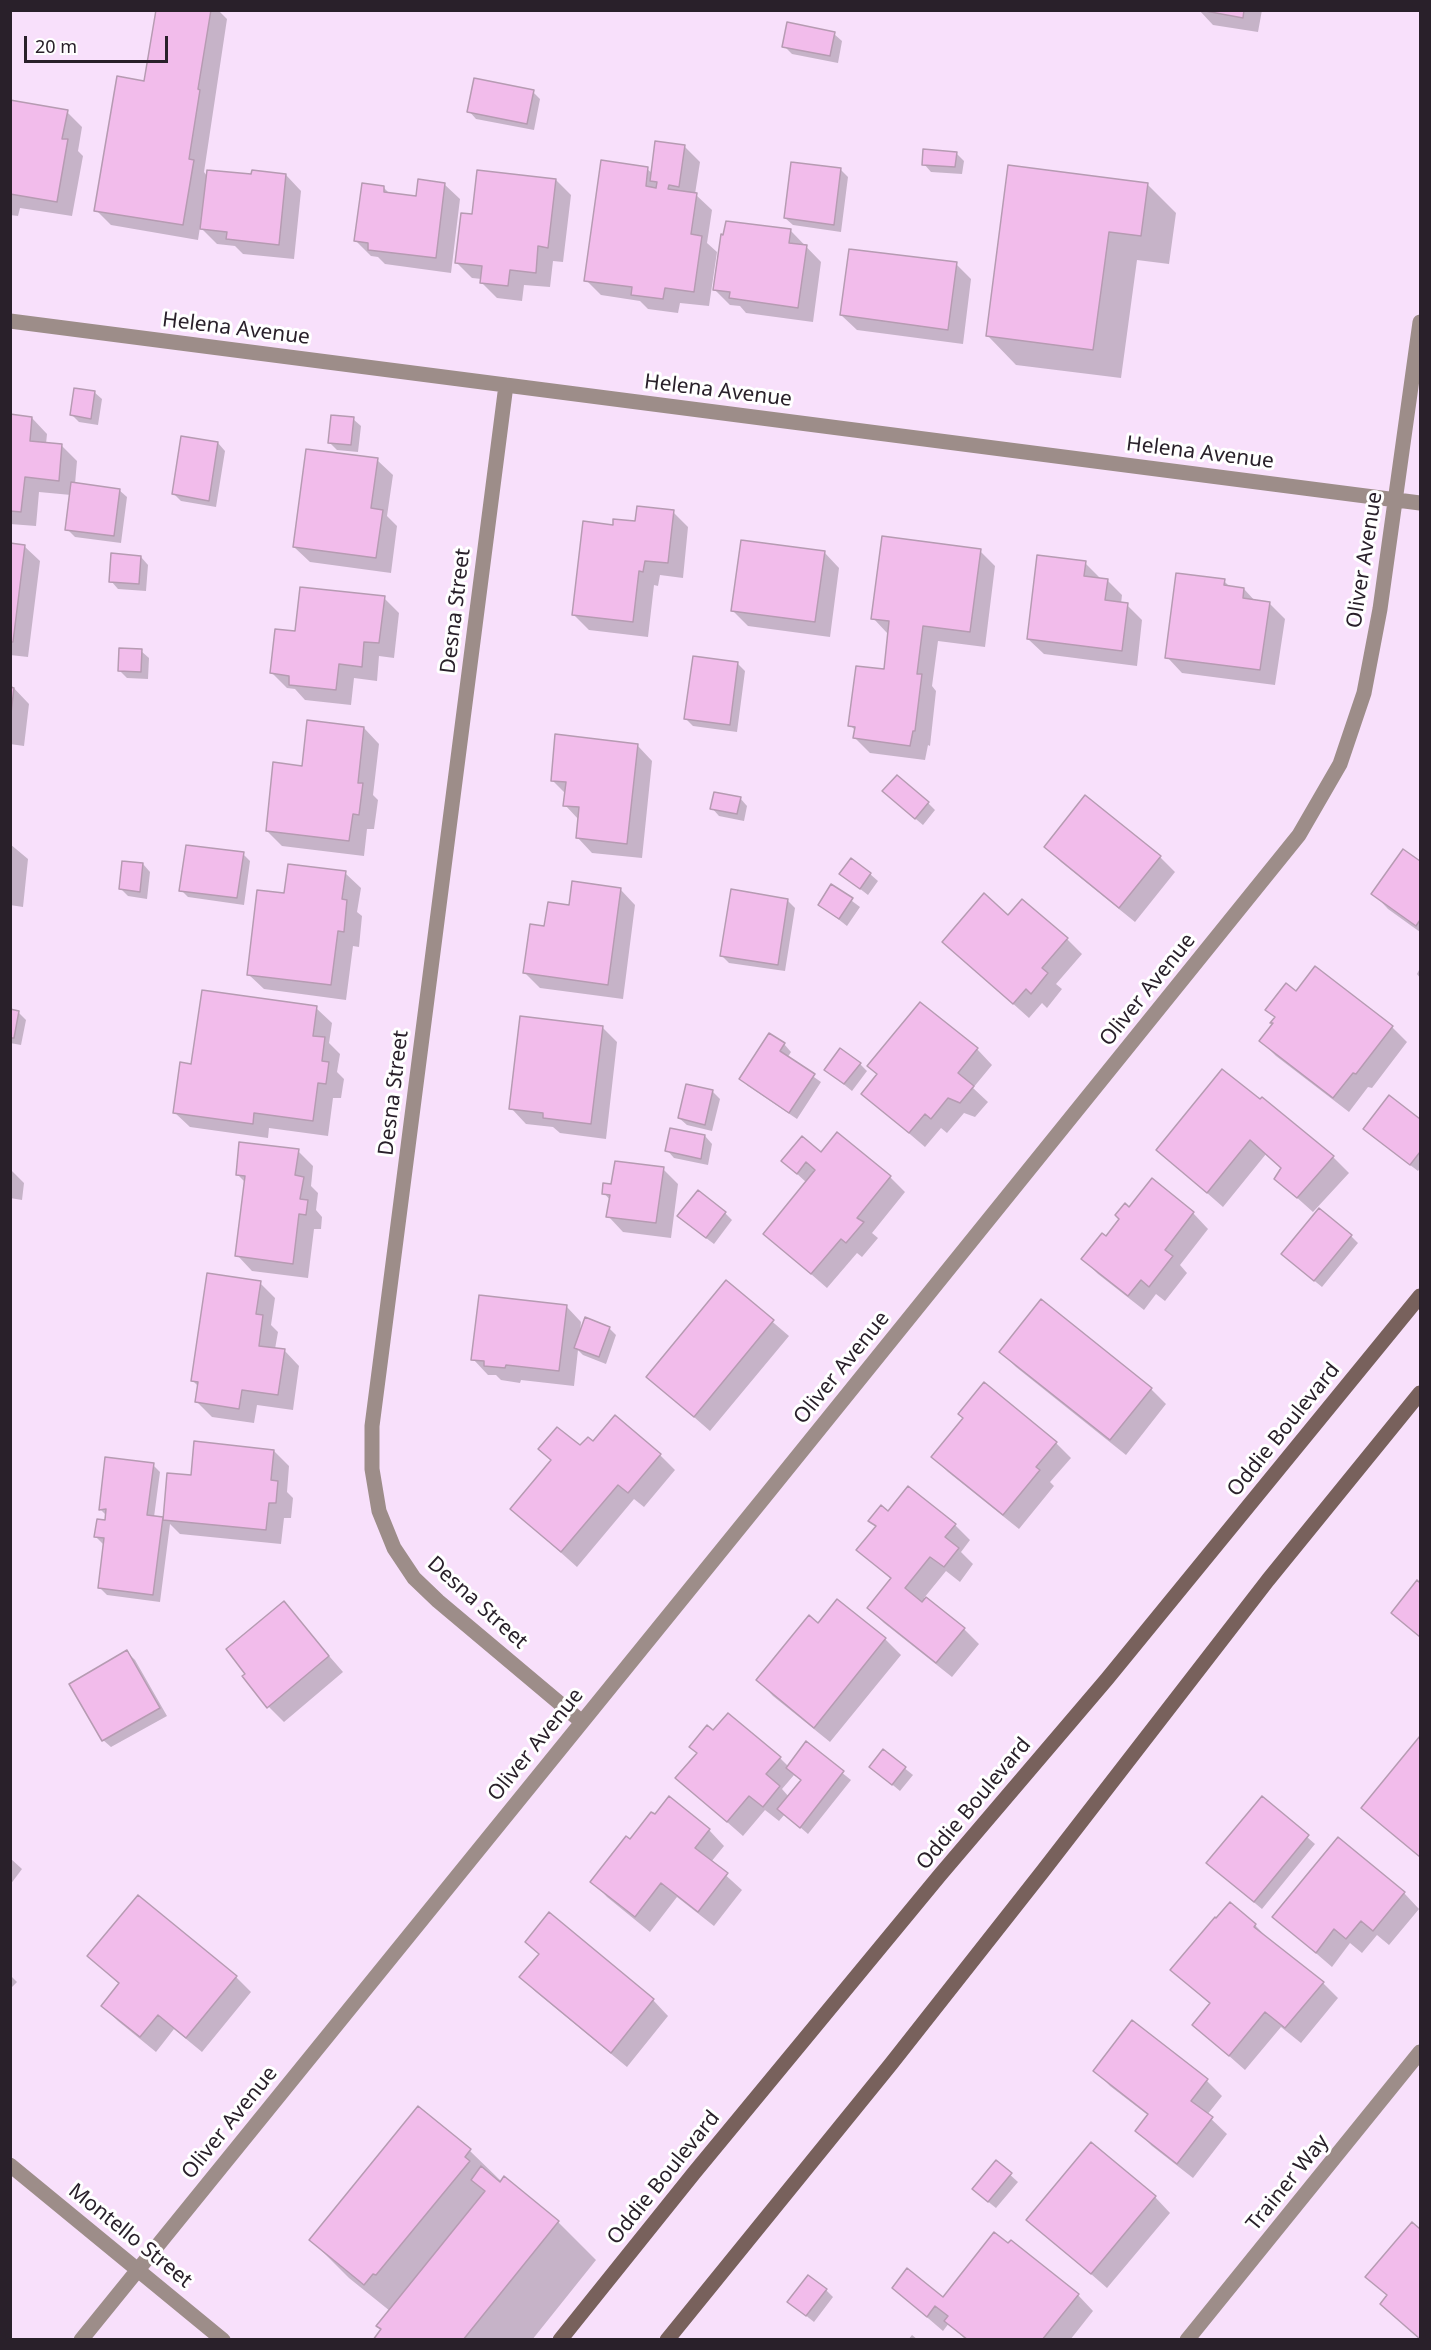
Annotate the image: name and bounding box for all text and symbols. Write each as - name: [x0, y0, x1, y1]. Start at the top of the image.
- scale bar: [27, 24, 171, 62]
- text: 20 m: [35, 34, 77, 58]
- street label: Helena Avenue: [161, 307, 311, 351]
- street label: Helena Avenue: [643, 369, 793, 413]
- street label: Helena Avenue: [1125, 431, 1275, 475]
- street label: Oliver Avenue: [1342, 490, 1388, 630]
- street label: Desna Street: [436, 547, 476, 675]
- street label: Oliver Avenue: [1095, 929, 1201, 1051]
- street label: Desna Street: [374, 1029, 414, 1157]
- street label: Oliver Avenue: [789, 1307, 895, 1429]
- street label: Oddie Boulevard: [1222, 1358, 1346, 1502]
- street label: Desna Street: [422, 1551, 532, 1655]
- street label: Oliver Avenue: [483, 1684, 589, 1806]
- street label: Oddie Boulevard: [911, 1733, 1037, 1875]
- street label: Oliver Avenue: [177, 2062, 283, 2184]
- street label: Oddie Boulevard: [602, 2106, 726, 2250]
- street label: Trainer Way: [1242, 2130, 1334, 2236]
- street label: Montello Street: [63, 2178, 197, 2294]

